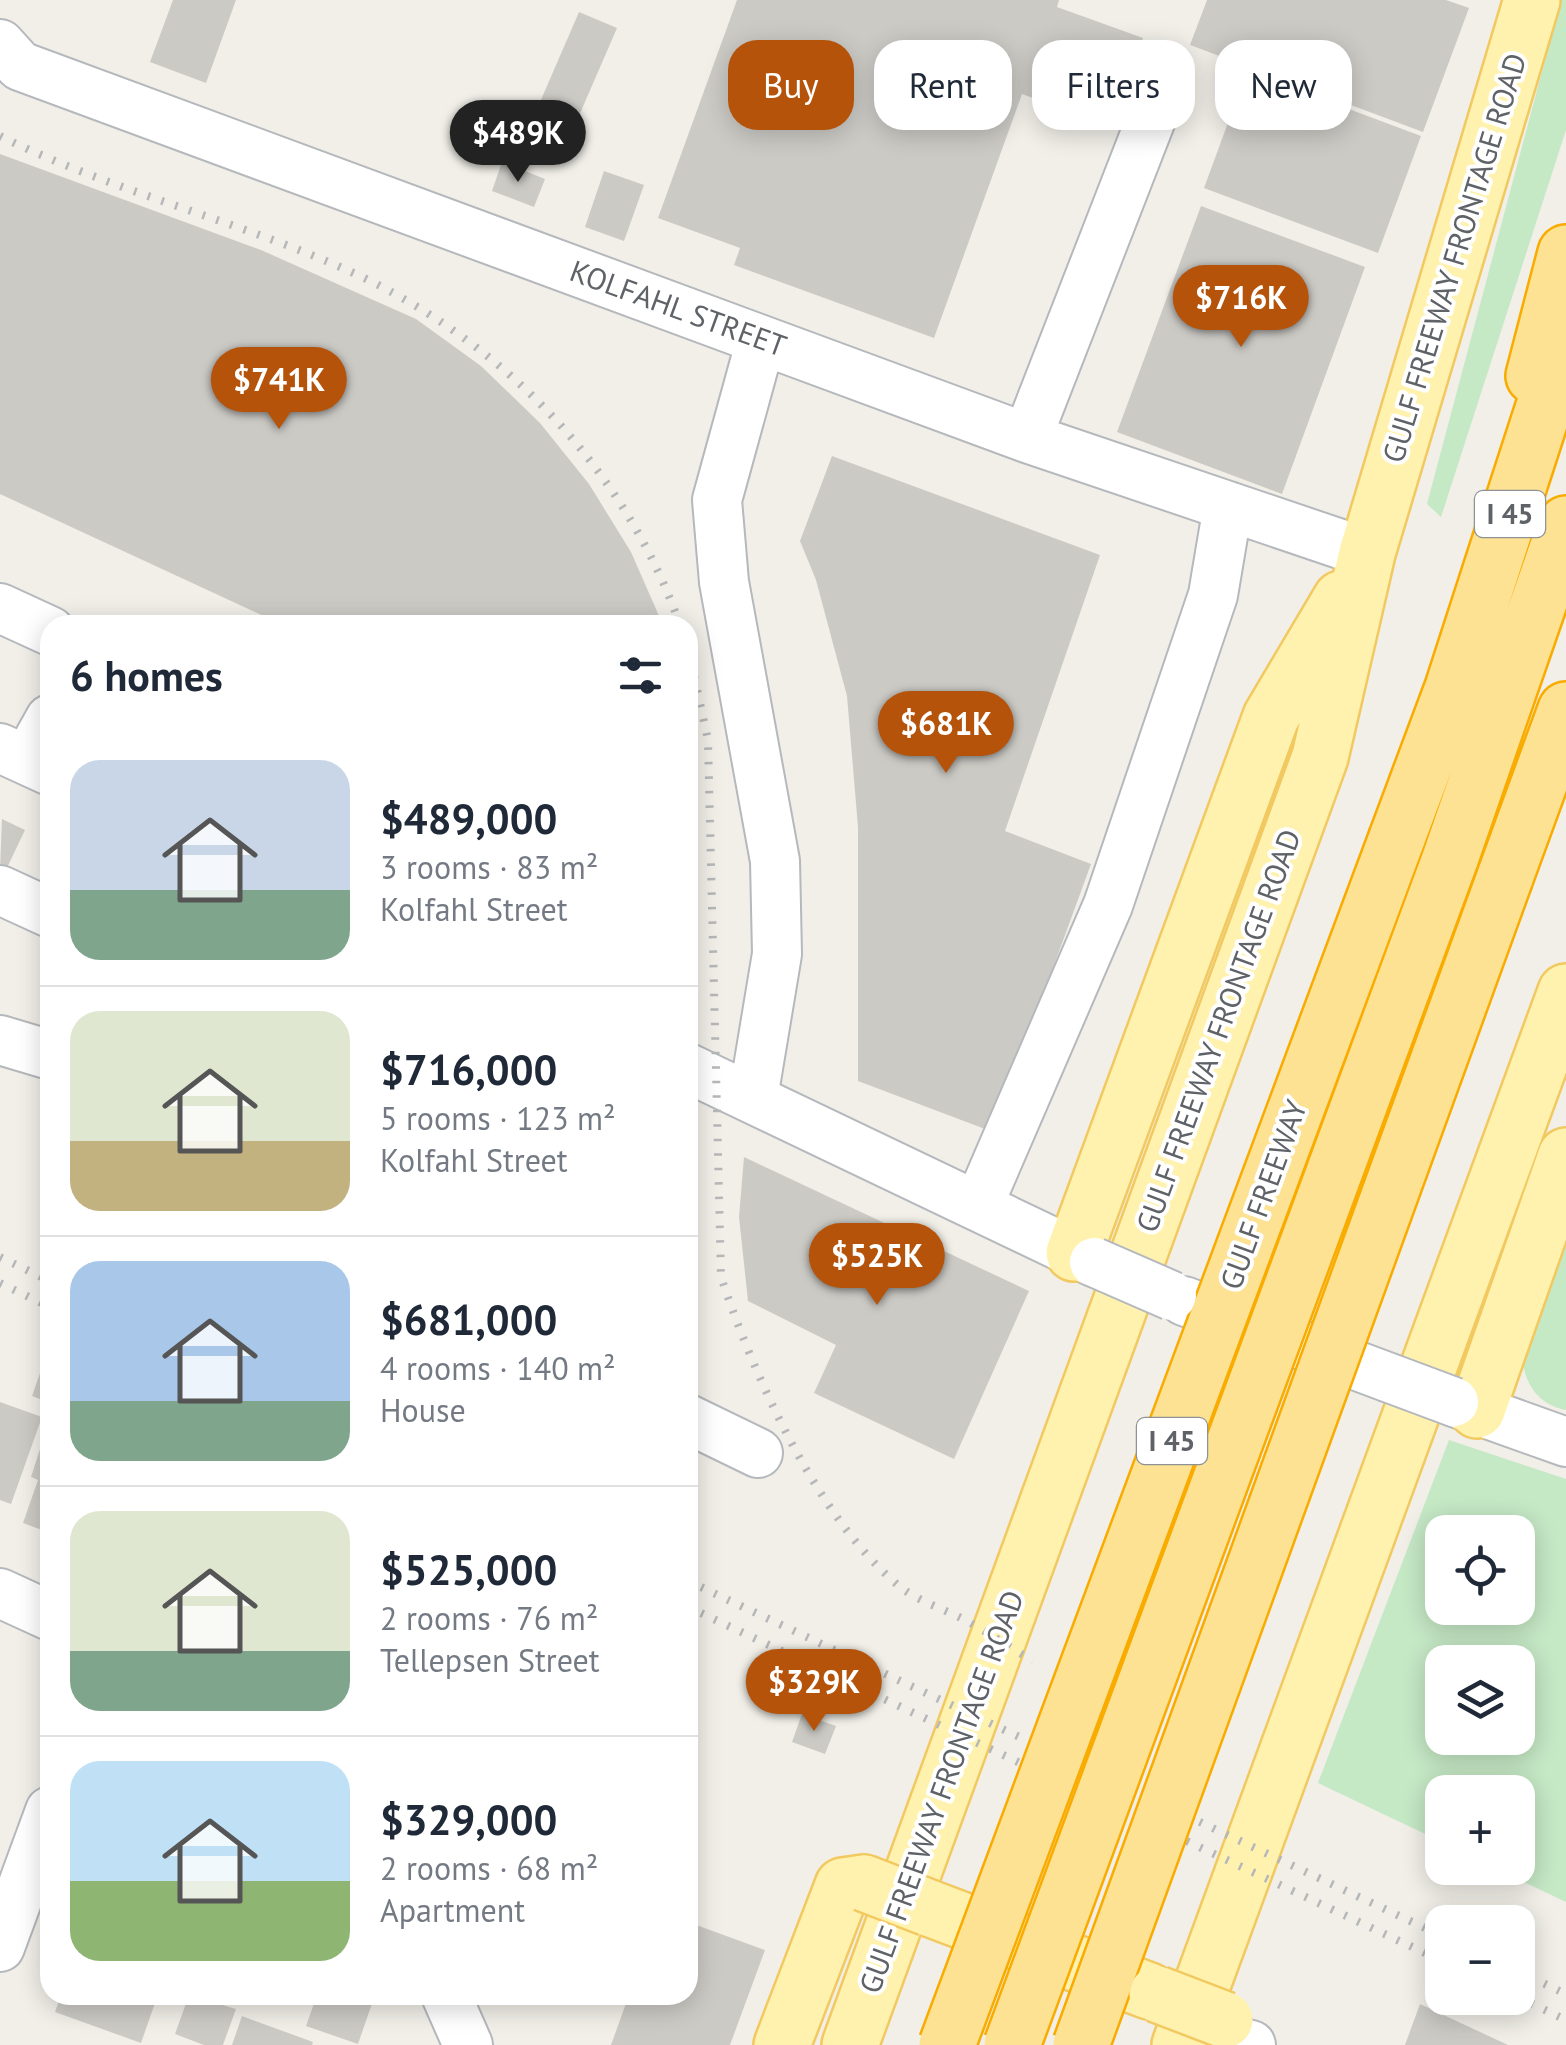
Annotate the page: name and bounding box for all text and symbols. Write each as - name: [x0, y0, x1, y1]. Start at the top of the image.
- chip: Buy: [728, 40, 854, 130]
- chip: Rent: [874, 40, 1012, 130]
- chip: Filters: [1032, 40, 1195, 130]
- chip: New: [1215, 40, 1352, 130]
- street label: GULF FREEWAY FRONTAGE ROAD: [1373, 48, 1535, 467]
- pin: $489K: [448, 100, 588, 185]
- text: $489K: [472, 111, 564, 153]
- street label: KOLFAHL STREET: [565, 250, 792, 365]
- pin: $716K: [1171, 265, 1311, 350]
- text: $716K: [1195, 276, 1287, 318]
- pin: $741K: [209, 347, 349, 432]
- text: $741K: [233, 358, 325, 400]
- road number: I 45: [1475, 491, 1545, 537]
- text: 6 homes: [70, 648, 223, 703]
- icon: filters: [613, 648, 668, 703]
- pin: $681K: [876, 691, 1016, 776]
- text: $681K: [900, 702, 992, 744]
- text: $489,000: [380, 791, 557, 846]
- icon: home: [150, 800, 270, 920]
- street label: GULF FREEWAY FRONTAGE ROAD: [1129, 824, 1309, 1238]
- text: 3 rooms · 83 m²: [380, 846, 598, 888]
- text: Kolfahl Street: [380, 888, 568, 930]
- text: $716,000: [380, 1042, 557, 1097]
- icon: home: [150, 1051, 270, 1171]
- street label: GULF FREEWAY: [1213, 1095, 1315, 1295]
- text: 5 rooms · 123 m²: [380, 1097, 616, 1139]
- text: Kolfahl Street: [380, 1139, 568, 1181]
- pin: $525K: [807, 1223, 947, 1308]
- text: $525K: [831, 1234, 923, 1276]
- text: $681,000: [380, 1292, 557, 1347]
- icon: home: [150, 1301, 270, 1421]
- text: 4 rooms · 140 m²: [380, 1347, 616, 1389]
- text: House: [380, 1389, 466, 1431]
- road number: I 45: [1137, 1418, 1207, 1464]
- map controls: [1425, 1515, 1535, 2015]
- button: locate: [1425, 1515, 1535, 1625]
- text: $525,000: [380, 1542, 557, 1597]
- icon: home: [150, 1551, 270, 1671]
- street label: GULF FREEWAY FRONTAGE ROAD: [849, 1585, 1032, 1998]
- text: 2 rooms · 76 m²: [380, 1597, 598, 1639]
- text: Tellepsen Street: [380, 1639, 600, 1681]
- button: layers: [1425, 1645, 1535, 1755]
- pin: $329K: [744, 1649, 884, 1734]
- text: $329K: [768, 1660, 860, 1702]
- button: +: [1425, 1775, 1535, 1885]
- text: $329,000: [380, 1792, 557, 1847]
- icon: home: [150, 1801, 270, 1921]
- text: 2 rooms · 68 m²: [380, 1847, 598, 1889]
- text: Apartment: [380, 1889, 525, 1931]
- button: −: [1425, 1905, 1535, 2015]

